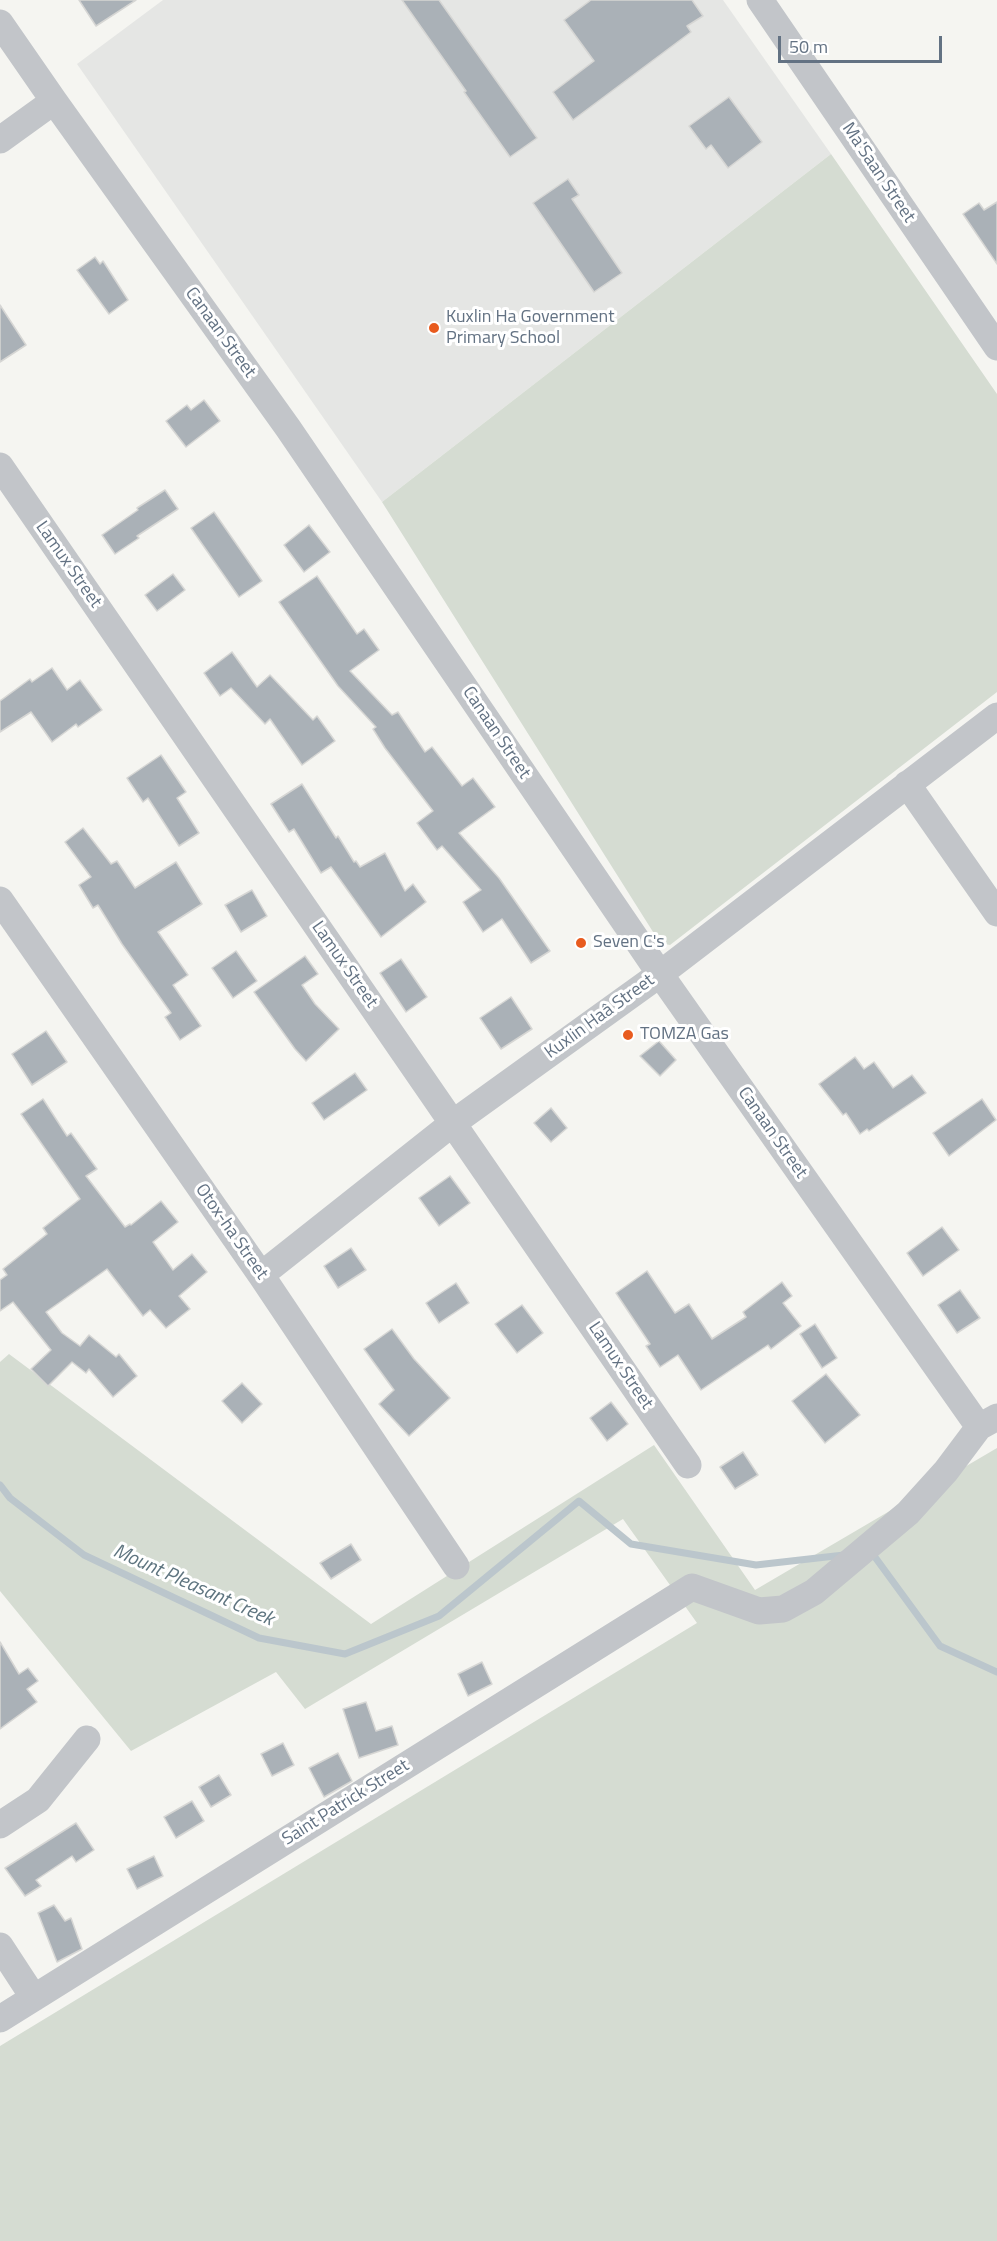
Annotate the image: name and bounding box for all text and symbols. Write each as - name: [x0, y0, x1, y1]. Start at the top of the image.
- scale bar: [781, 24, 944, 62]
- text: 50 m: [789, 33, 828, 60]
- street label: Ma'Saan Street: [837, 119, 919, 227]
- street label: Canaan Street: [180, 284, 260, 382]
- place label: Kuxlin Ha Government Primary School: [446, 307, 615, 350]
- marker: Kuxlin Ha Government Primary School: [427, 321, 441, 335]
- street label: Lamux Street: [30, 518, 106, 612]
- street label: Canaan Street: [457, 683, 535, 783]
- street label: Lamux Street: [306, 918, 382, 1012]
- place label: Seven C's: [593, 932, 665, 954]
- marker: Seven C's: [574, 936, 588, 950]
- street label: Kuxlin Haâ Street: [541, 970, 659, 1064]
- place label: TOMZA Gas: [640, 1024, 729, 1046]
- marker: TOMZA Gas: [621, 1028, 635, 1042]
- street label: Canaan Street: [733, 1083, 811, 1183]
- street label: Otox-ha Street: [190, 1180, 272, 1284]
- street label: Lamux Street: [583, 1318, 657, 1414]
- water label: Mount Pleasant Creek: [109, 1540, 277, 1632]
- street label: Saint Patrick Street: [279, 1755, 413, 1851]

